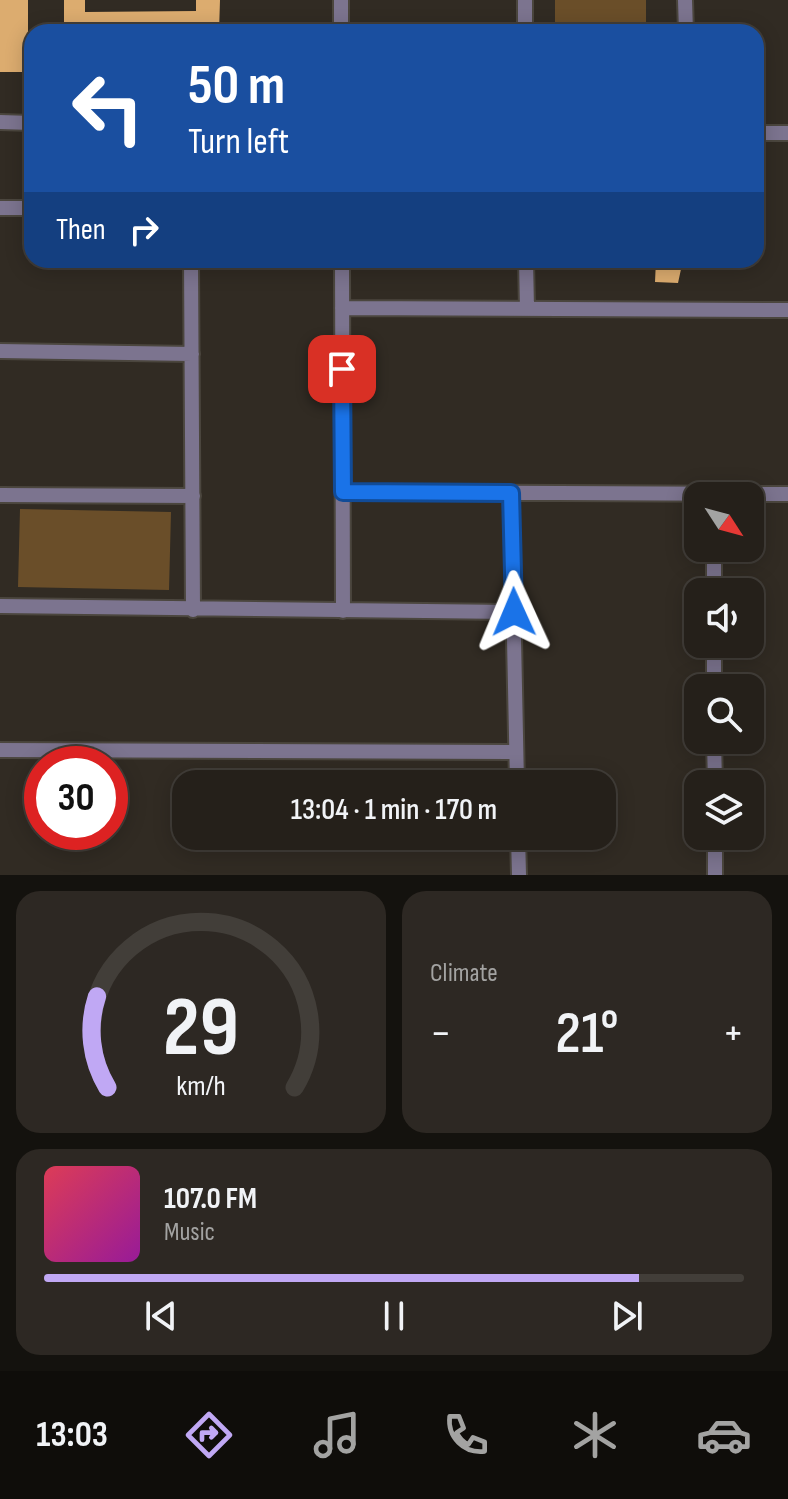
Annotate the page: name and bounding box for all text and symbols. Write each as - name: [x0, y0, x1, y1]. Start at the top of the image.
- text: 50 m: [188, 53, 285, 120]
- icon: left: [56, 56, 160, 160]
- text: Turn left: [188, 121, 289, 164]
- icon: right: [122, 208, 166, 252]
- text: Then: [56, 212, 106, 248]
- pin: [308, 335, 376, 403]
- icon: arrive: [320, 347, 364, 391]
- north arrow: [684, 482, 764, 562]
- map controls: [684, 482, 764, 850]
- position arrow: [472, 570, 556, 654]
- button: sound: [684, 578, 764, 658]
- button: search: [684, 674, 764, 754]
- speed limit sign: 30: [24, 746, 128, 850]
- button: layers: [684, 770, 764, 850]
- text: 13:04 · 1 min · 170 m: [291, 792, 497, 828]
- text: Climate: [430, 958, 498, 989]
- text: 29: [163, 979, 239, 1079]
- text: 21°: [555, 998, 619, 1070]
- text: −: [430, 1007, 452, 1060]
- text: +: [722, 1007, 744, 1060]
- text: km/h: [176, 1069, 226, 1104]
- text: 107.0 FM: [164, 1181, 257, 1217]
- text: Music: [164, 1217, 215, 1248]
- icon: previous: [139, 1294, 183, 1338]
- icon: pause: [372, 1294, 416, 1338]
- icon: next: [605, 1294, 649, 1338]
- icon: directions: [181, 1407, 237, 1463]
- icon: music: [309, 1407, 365, 1463]
- icon: phone: [438, 1407, 494, 1463]
- icon: climate: [567, 1407, 623, 1463]
- icon: car: [696, 1407, 752, 1463]
- text: 13:03: [36, 1414, 108, 1457]

